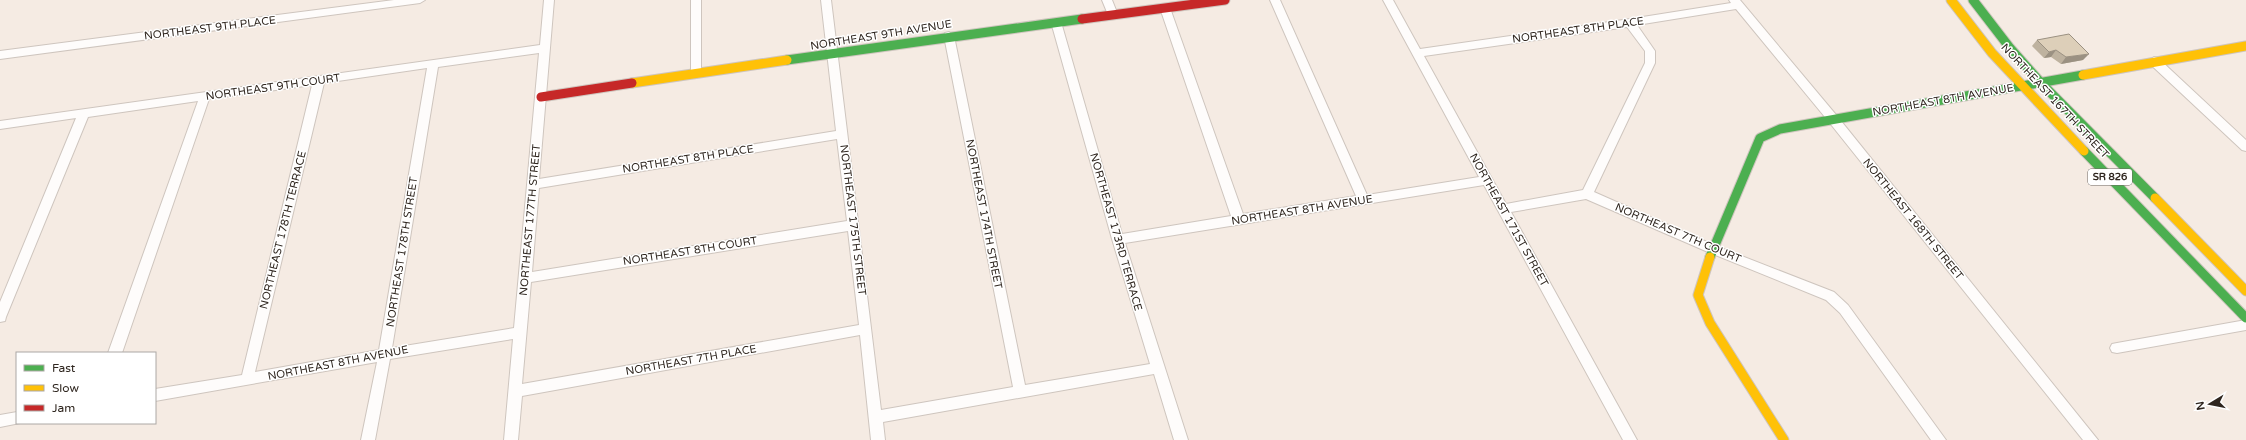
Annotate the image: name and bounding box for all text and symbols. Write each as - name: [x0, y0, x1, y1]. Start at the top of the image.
- street label: NORTHEAST 9TH PLACE: [143, 13, 277, 43]
- street label: NORTHEAST 8TH PLACE: [1511, 14, 1645, 46]
- street label: NORTHEAST 9TH AVENUE: [809, 17, 953, 53]
- street label: NORTHEAST 167TH STREET: [1998, 41, 2112, 161]
- street label: NORTHEAST 9TH COURT: [205, 71, 341, 103]
- street label: NORTHEAST 8TH AVENUE: [1871, 81, 2015, 119]
- street label: NORTHEAST 174TH STREET: [963, 138, 1005, 290]
- street label: NORTHEAST 8TH PLACE: [621, 142, 755, 176]
- street label: NORTHEAST 177TH STREET: [517, 143, 543, 296]
- street label: NORTHEAST 175TH STREET: [837, 144, 869, 297]
- street label: NORTHEAST 178TH TERRACE: [257, 150, 309, 310]
- street label: NORTHEAST 171ST STREET: [1467, 151, 1551, 289]
- street label: NORTHEAST 173RD TERRACE: [1087, 152, 1145, 312]
- street label: NORTHEAST 168TH STREET: [1860, 156, 1966, 282]
- road number: SR 826: [2088, 169, 2132, 185]
- street label: NORTHEAST 178TH STREET: [384, 176, 420, 328]
- street label: NORTHEAST 8TH AVENUE: [1230, 192, 1374, 228]
- street label: NORTHEAST 7TH COURT: [1613, 200, 1743, 266]
- street label: NORTHEAST 8TH COURT: [622, 234, 758, 268]
- street label: NORTHEAST 7TH PLACE: [625, 342, 757, 378]
- street label: NORTHEAST 8TH AVENUE: [267, 343, 409, 383]
- legend: [16, 352, 156, 424]
- text: Fast: [52, 361, 76, 375]
- text: Slow: [52, 381, 79, 395]
- north arrow: [2190, 384, 2230, 424]
- text: N: [2193, 400, 2208, 411]
- text: Jam: [52, 401, 75, 415]

